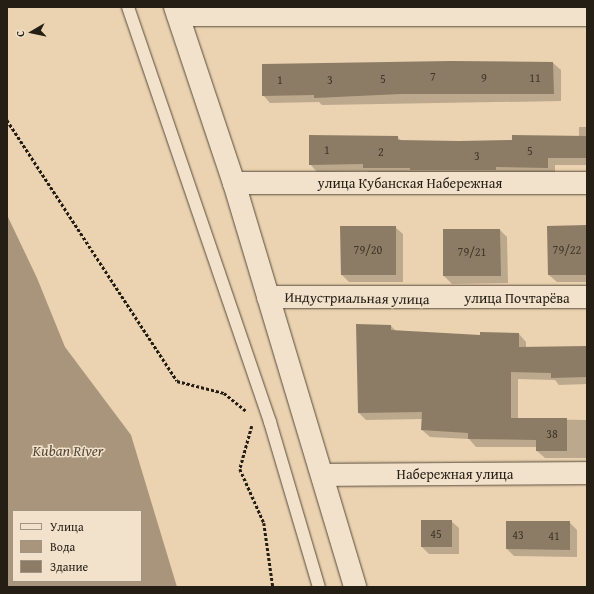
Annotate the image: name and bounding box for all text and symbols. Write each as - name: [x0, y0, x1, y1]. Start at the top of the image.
- north arrow: [12, 12, 52, 52]
- text: С: [12, 30, 29, 38]
- house number: 7: [430, 70, 436, 84]
- house number: 9: [481, 71, 487, 85]
- house number: 11: [529, 71, 541, 85]
- house number: 5: [380, 72, 386, 86]
- house number: 1: [277, 73, 283, 87]
- house number: 3: [327, 73, 333, 87]
- house number: 1: [324, 143, 330, 157]
- house number: 5: [527, 144, 533, 158]
- house number: 2: [378, 145, 384, 159]
- house number: 3: [474, 149, 480, 163]
- street label: улица Кубанская Набережная: [318, 175, 502, 191]
- house number: 79/20: [354, 243, 382, 257]
- house number: 79/22: [553, 243, 581, 257]
- house number: 79/21: [458, 245, 486, 259]
- street label: Индустриальная улица: [284, 288, 430, 308]
- street label: улица Почтарёва: [464, 290, 570, 306]
- house number: 38: [546, 427, 558, 441]
- water label: Kuban River: [33, 442, 103, 460]
- street label: Набережная улица: [397, 466, 513, 482]
- legend: [12, 510, 142, 582]
- text: Улица: [50, 518, 84, 535]
- house number: 45: [430, 527, 442, 541]
- house number: 43: [512, 528, 524, 542]
- house number: 41: [548, 529, 560, 543]
- text: Вода: [50, 538, 75, 555]
- text: Здание: [50, 558, 88, 575]

